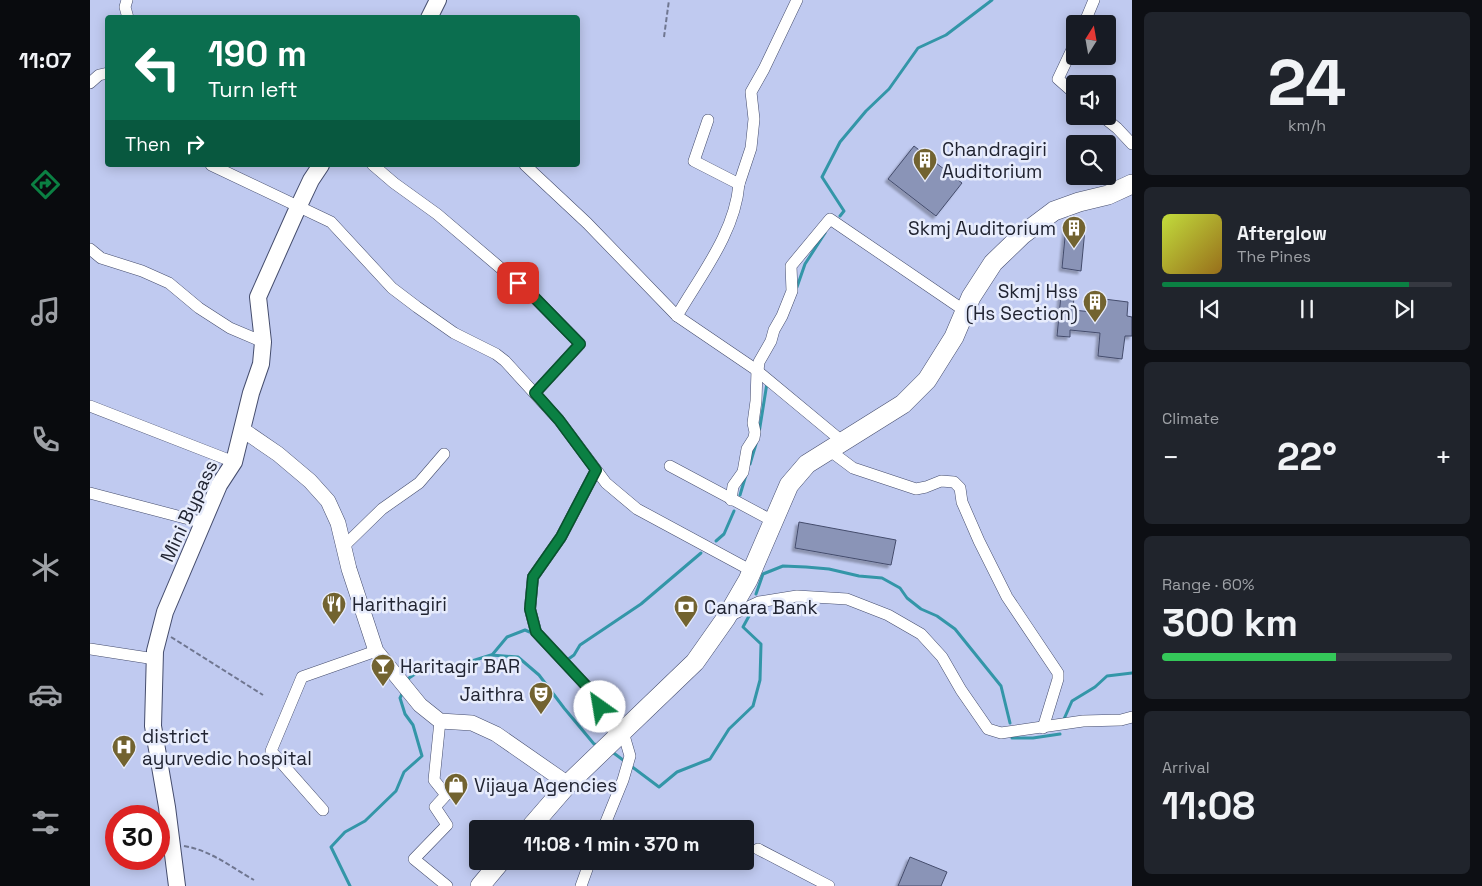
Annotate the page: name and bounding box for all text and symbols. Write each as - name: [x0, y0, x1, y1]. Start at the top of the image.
- north arrow: [1066, 15, 1116, 65]
- map controls: [1066, 15, 1116, 185]
- text: 190 m: [208, 32, 307, 76]
- icon: left: [125, 35, 190, 100]
- text: 24: [1268, 41, 1346, 124]
- text: 11:07: [19, 46, 71, 74]
- text: Turn left: [208, 75, 298, 103]
- button: sound: [1066, 75, 1116, 125]
- text: km/h: [1288, 115, 1326, 136]
- icon: right: [181, 130, 209, 158]
- text: Then: [125, 132, 171, 157]
- button: search: [1066, 135, 1116, 185]
- place label: Chandragiri Auditorium: [942, 137, 1047, 184]
- building icon: Chandragiri Auditorium: [912, 147, 938, 181]
- icon: directions: [28, 167, 63, 202]
- building icon: Skmj Auditorium: [1061, 215, 1087, 249]
- place label: Skmj Auditorium: [908, 216, 1056, 241]
- text: Afterglow: [1237, 221, 1327, 246]
- text: The Pines: [1237, 246, 1311, 267]
- pin: [497, 262, 539, 304]
- icon: arrive: [504, 269, 532, 297]
- place label: Skmj Hss (Hs Section): [966, 279, 1078, 326]
- building icon: Skmj Hss (Hs Section): [1082, 289, 1108, 323]
- icon: music: [28, 294, 63, 329]
- icon: previous: [1196, 295, 1224, 323]
- icon: pause: [1293, 295, 1321, 323]
- icon: next: [1390, 295, 1418, 323]
- text: Climate: [1162, 408, 1219, 429]
- icon: phone: [28, 422, 63, 457]
- text: 22°: [1277, 433, 1337, 481]
- text: −: [1162, 439, 1179, 475]
- text: +: [1435, 439, 1452, 475]
- street label: Mini Bypass: [155, 456, 223, 566]
- icon: climate: [28, 550, 63, 585]
- text: Range · 60%: [1162, 574, 1254, 595]
- restaurant icon: Harithagiri: [321, 591, 347, 625]
- place label: Harithagiri: [352, 592, 447, 617]
- bank icon: Canara Bank: [673, 594, 699, 628]
- place label: Canara Bank: [704, 595, 818, 620]
- text: 300 km: [1162, 599, 1298, 647]
- bar icon: Haritagir BAR: [370, 653, 396, 687]
- place label: Haritagir BAR: [400, 654, 520, 679]
- icon: car: [28, 677, 63, 712]
- position arrow: [573, 680, 625, 732]
- theatre icon: Jaithra: [528, 681, 554, 715]
- place label: Jaithra: [459, 682, 524, 707]
- place label: district ayurvedic hospital: [142, 724, 312, 771]
- hospital icon: district ayurvedic hospital: [111, 734, 137, 768]
- text: Arrival: [1162, 757, 1210, 778]
- shop icon: Vijaya Agencies: [443, 772, 469, 806]
- place label: Vijaya Agencies: [474, 773, 617, 798]
- text: 11:08: [1162, 782, 1255, 830]
- icon: filters: [28, 805, 63, 840]
- speed limit sign: 30: [105, 805, 170, 870]
- text: 11:08 · 1 min · 370 m: [524, 832, 699, 857]

